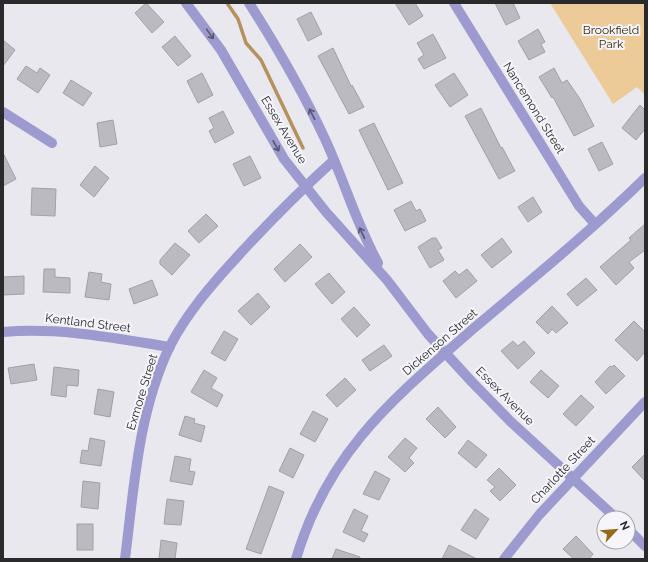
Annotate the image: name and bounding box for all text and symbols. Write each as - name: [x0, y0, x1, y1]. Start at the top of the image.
- park label: Brookfield Park: [583, 23, 639, 51]
- one-way arrow: [206, 28, 214, 39]
- street label: Nancemond Street: [500, 60, 568, 156]
- street label: Essex Avenue: [258, 94, 310, 166]
- one-way arrow: [308, 108, 315, 120]
- one-way arrow: [273, 140, 281, 152]
- one-way arrow: [358, 228, 366, 240]
- street label: Dickenson Street: [400, 306, 480, 378]
- street label: Kentland Street: [44, 311, 132, 335]
- street label: Exmore Street: [124, 352, 160, 432]
- street label: Essex Avenue: [473, 364, 537, 428]
- street label: Charlotte Street: [528, 433, 598, 507]
- north arrow: [596, 510, 636, 550]
- text: N: [617, 519, 632, 532]

